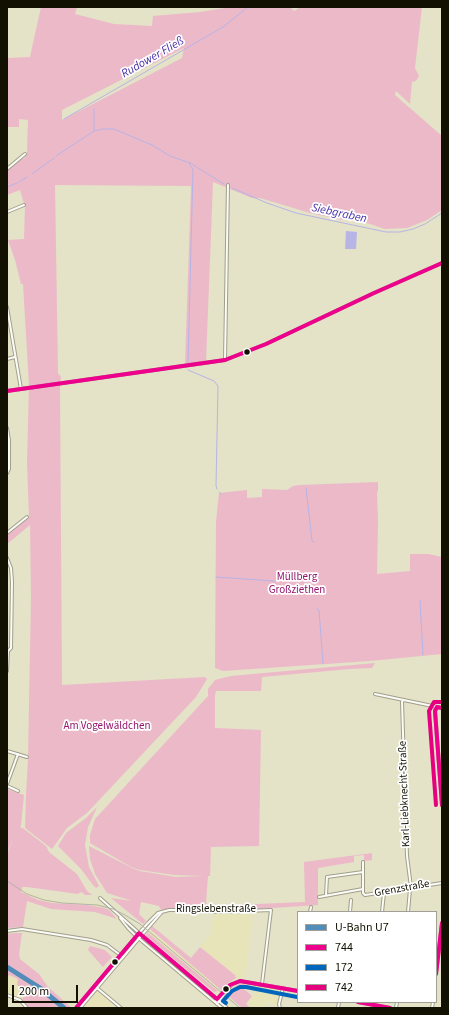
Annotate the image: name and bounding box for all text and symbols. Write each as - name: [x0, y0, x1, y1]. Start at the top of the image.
- water label: Rudower Fließ: [119, 34, 187, 82]
- water label: Siebgraben: [310, 201, 368, 227]
- unlabelled marker: [242, 347, 252, 357]
- park label: Müllberg Großziethen: [269, 571, 325, 597]
- park label: Am Vogelwäldchen: [63, 720, 151, 734]
- street label: Karl-Liebknecht-Straße: [397, 741, 413, 847]
- street label: Grenzstraße: [373, 878, 431, 900]
- street label: Ringslebenstraße: [176, 903, 256, 917]
- legend: [297, 911, 437, 1003]
- text: U-Bahn U7: [335, 919, 389, 936]
- text: 744: [335, 939, 353, 956]
- unlabelled marker: [110, 957, 120, 967]
- text: 172: [335, 959, 353, 976]
- scale bar: [14, 977, 80, 1003]
- text: 742: [335, 979, 353, 996]
- text: 200 m: [19, 983, 49, 1000]
- unlabelled marker: [221, 984, 231, 994]

